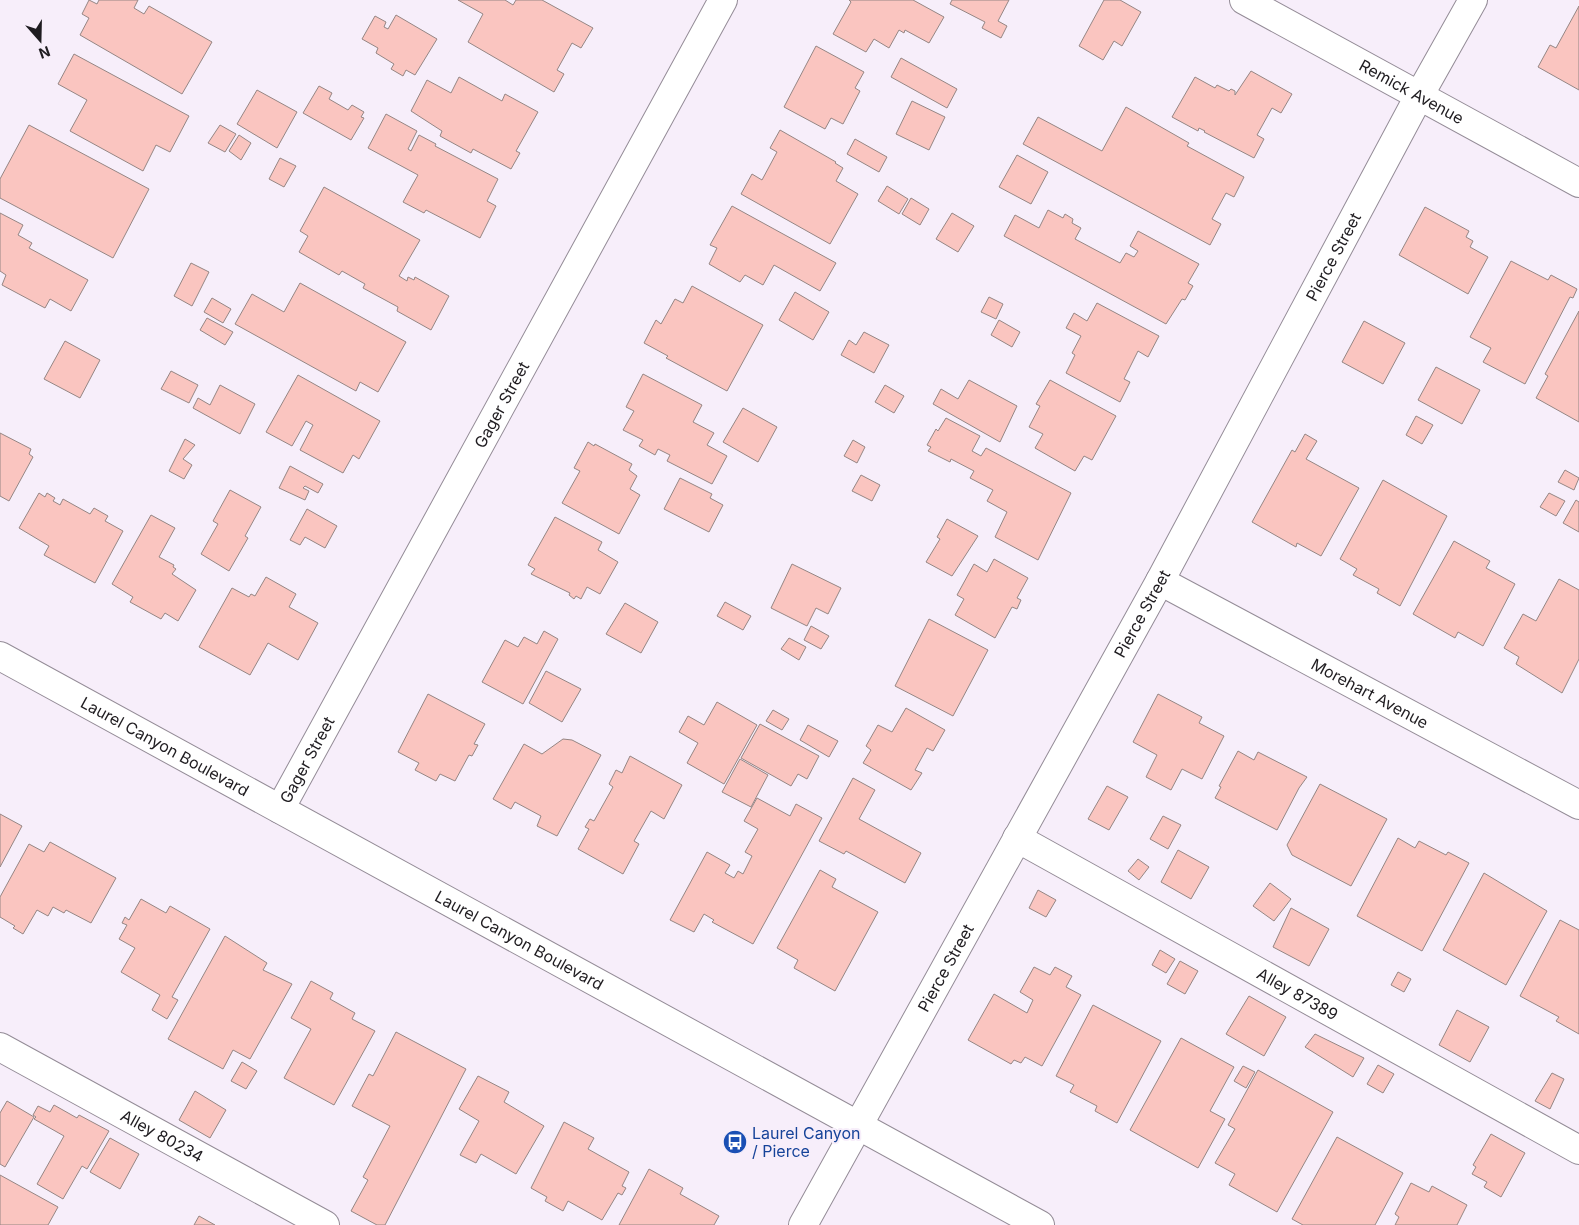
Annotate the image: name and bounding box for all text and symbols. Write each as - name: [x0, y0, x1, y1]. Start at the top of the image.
- north arrow: [15, 15, 65, 65]
- text: N: [37, 43, 53, 62]
- street label: Remick Avenue: [1356, 55, 1467, 128]
- street label: Pierce Street: [1301, 209, 1365, 304]
- street label: Gager Street: [470, 358, 533, 451]
- street label: Pierce Street: [1110, 566, 1174, 661]
- street label: Morehart Avenue: [1308, 654, 1432, 733]
- street label: Laurel Canyon Boulevard: [77, 692, 253, 800]
- street label: Gager Street: [275, 713, 339, 807]
- street label: Laurel Canyon Boulevard: [432, 886, 607, 994]
- street label: Pierce Street: [913, 920, 978, 1015]
- street label: Alley 87389: [1254, 963, 1342, 1024]
- street label: Alley 80234: [117, 1105, 207, 1167]
- place label: Laurel Canyon / Pierce: [752, 1123, 861, 1161]
- bus stop icon: Laurel Canyon / Pierce: [722, 1129, 748, 1155]

